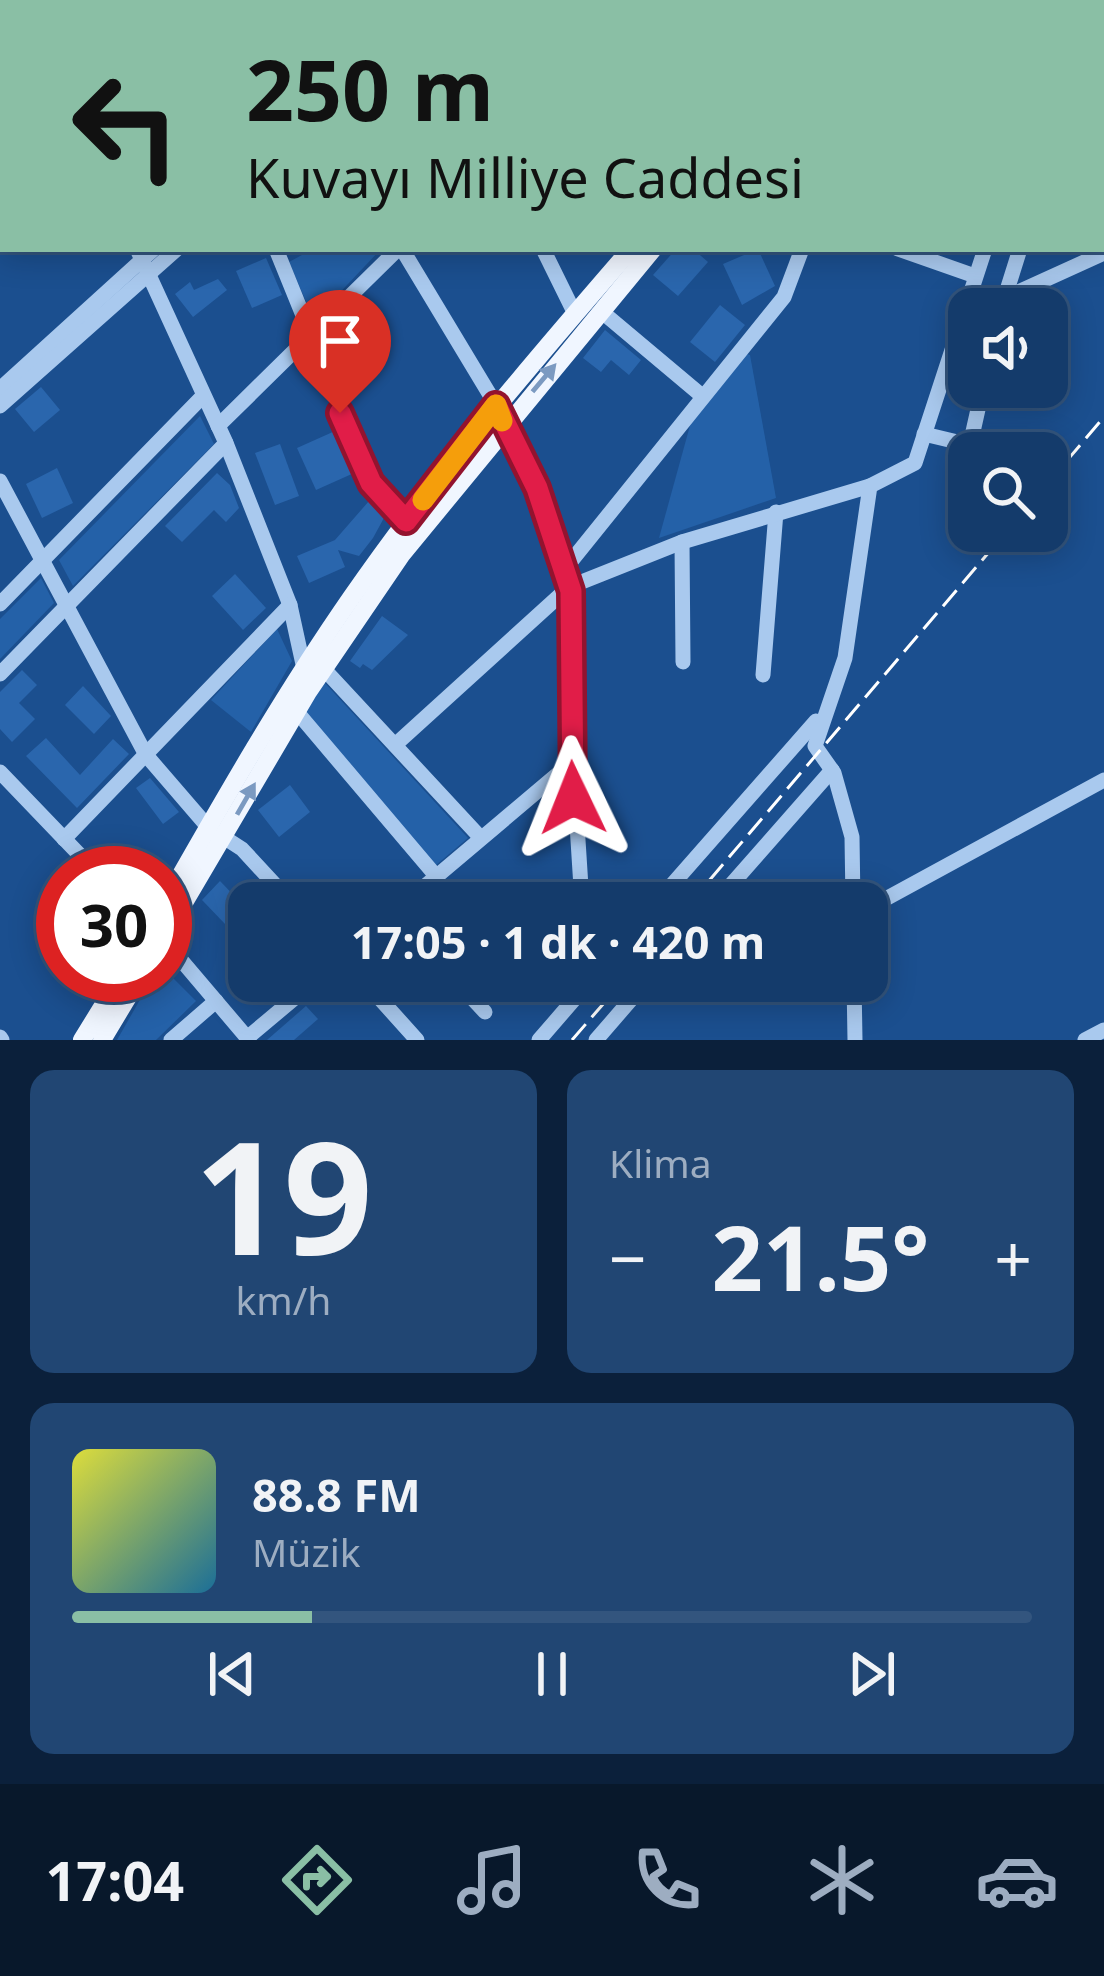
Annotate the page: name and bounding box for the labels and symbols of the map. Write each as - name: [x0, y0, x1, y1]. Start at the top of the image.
- pin: [289, 290, 391, 413]
- one-way arrow: [530, 363, 556, 393]
- position arrow: [510, 735, 636, 861]
- one-way arrow: [235, 782, 256, 815]
- speed limit sign: 30: [36, 846, 192, 1002]

